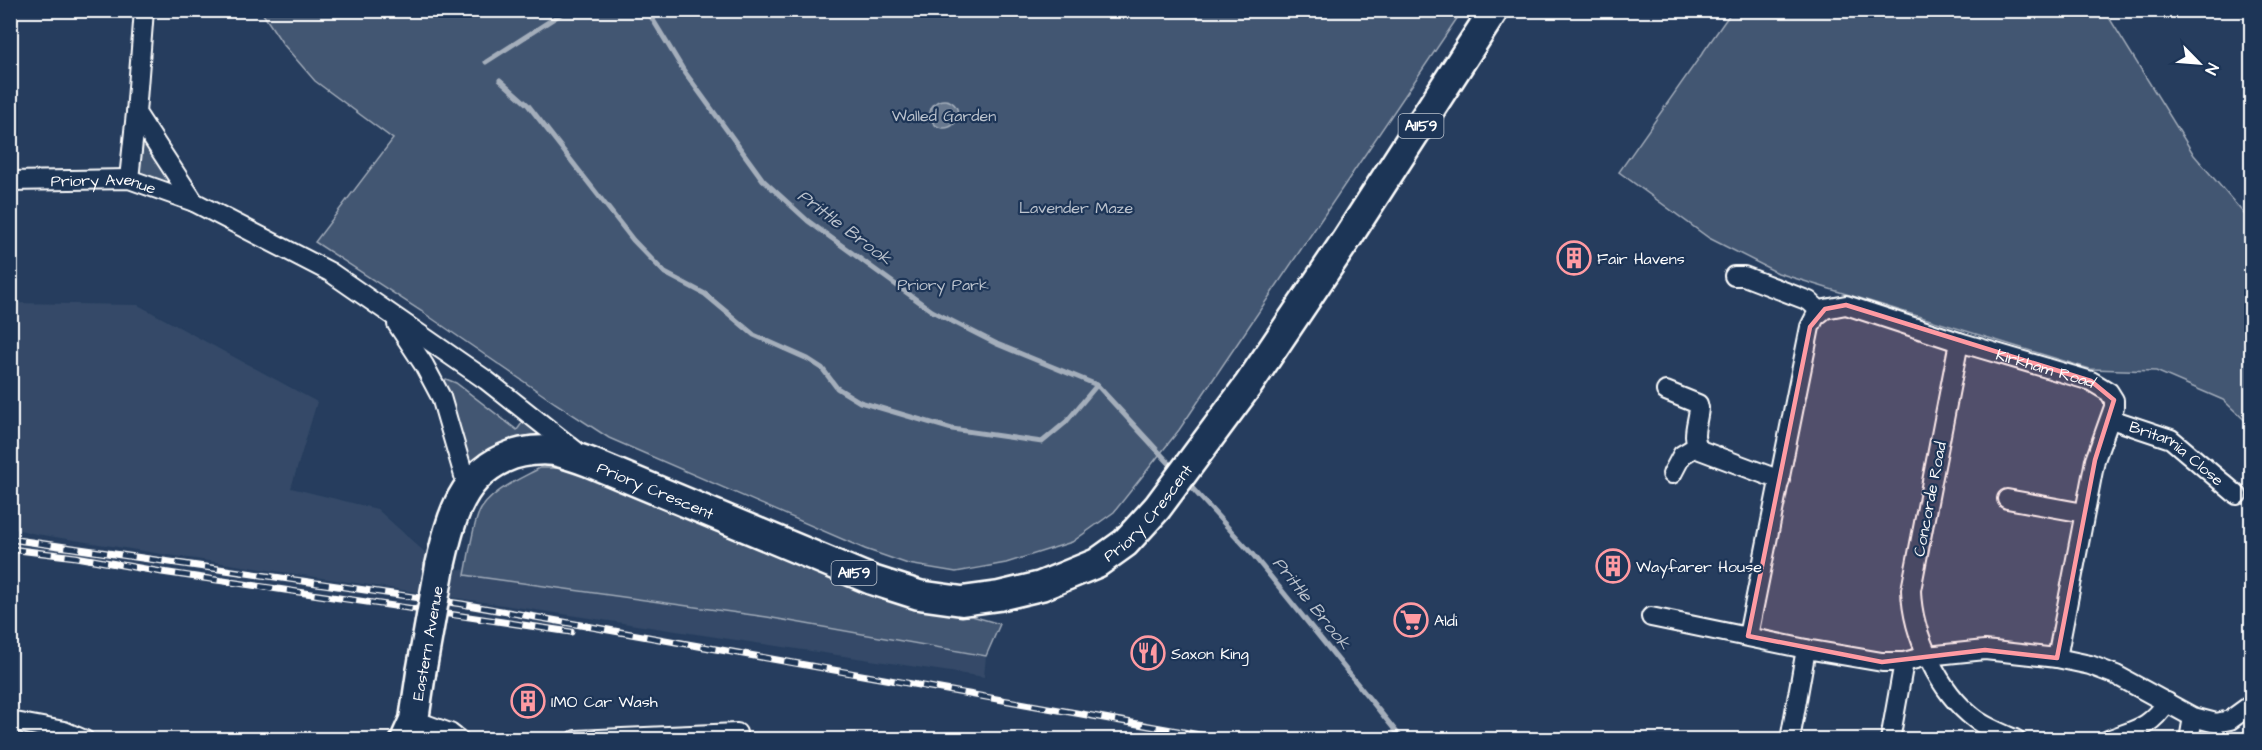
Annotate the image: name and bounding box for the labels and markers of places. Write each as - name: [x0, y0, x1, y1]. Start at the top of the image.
- building icon: Fair Havens: [1556, 240, 1592, 276]
- place label: Fair Havens: [1597, 248, 1685, 270]
- building icon: Wayfarer House: [1595, 548, 1631, 584]
- place label: Wayfarer House: [1636, 556, 1762, 579]
- supermarket icon: Aldi: [1393, 602, 1429, 638]
- place label: Aldi: [1434, 610, 1458, 632]
- restaurant icon: Saxon King: [1130, 635, 1166, 671]
- place label: Saxon King: [1171, 643, 1249, 666]
- building icon: IMO Car Wash: [510, 683, 546, 719]
- place label: IMO Car Wash: [551, 691, 658, 713]

